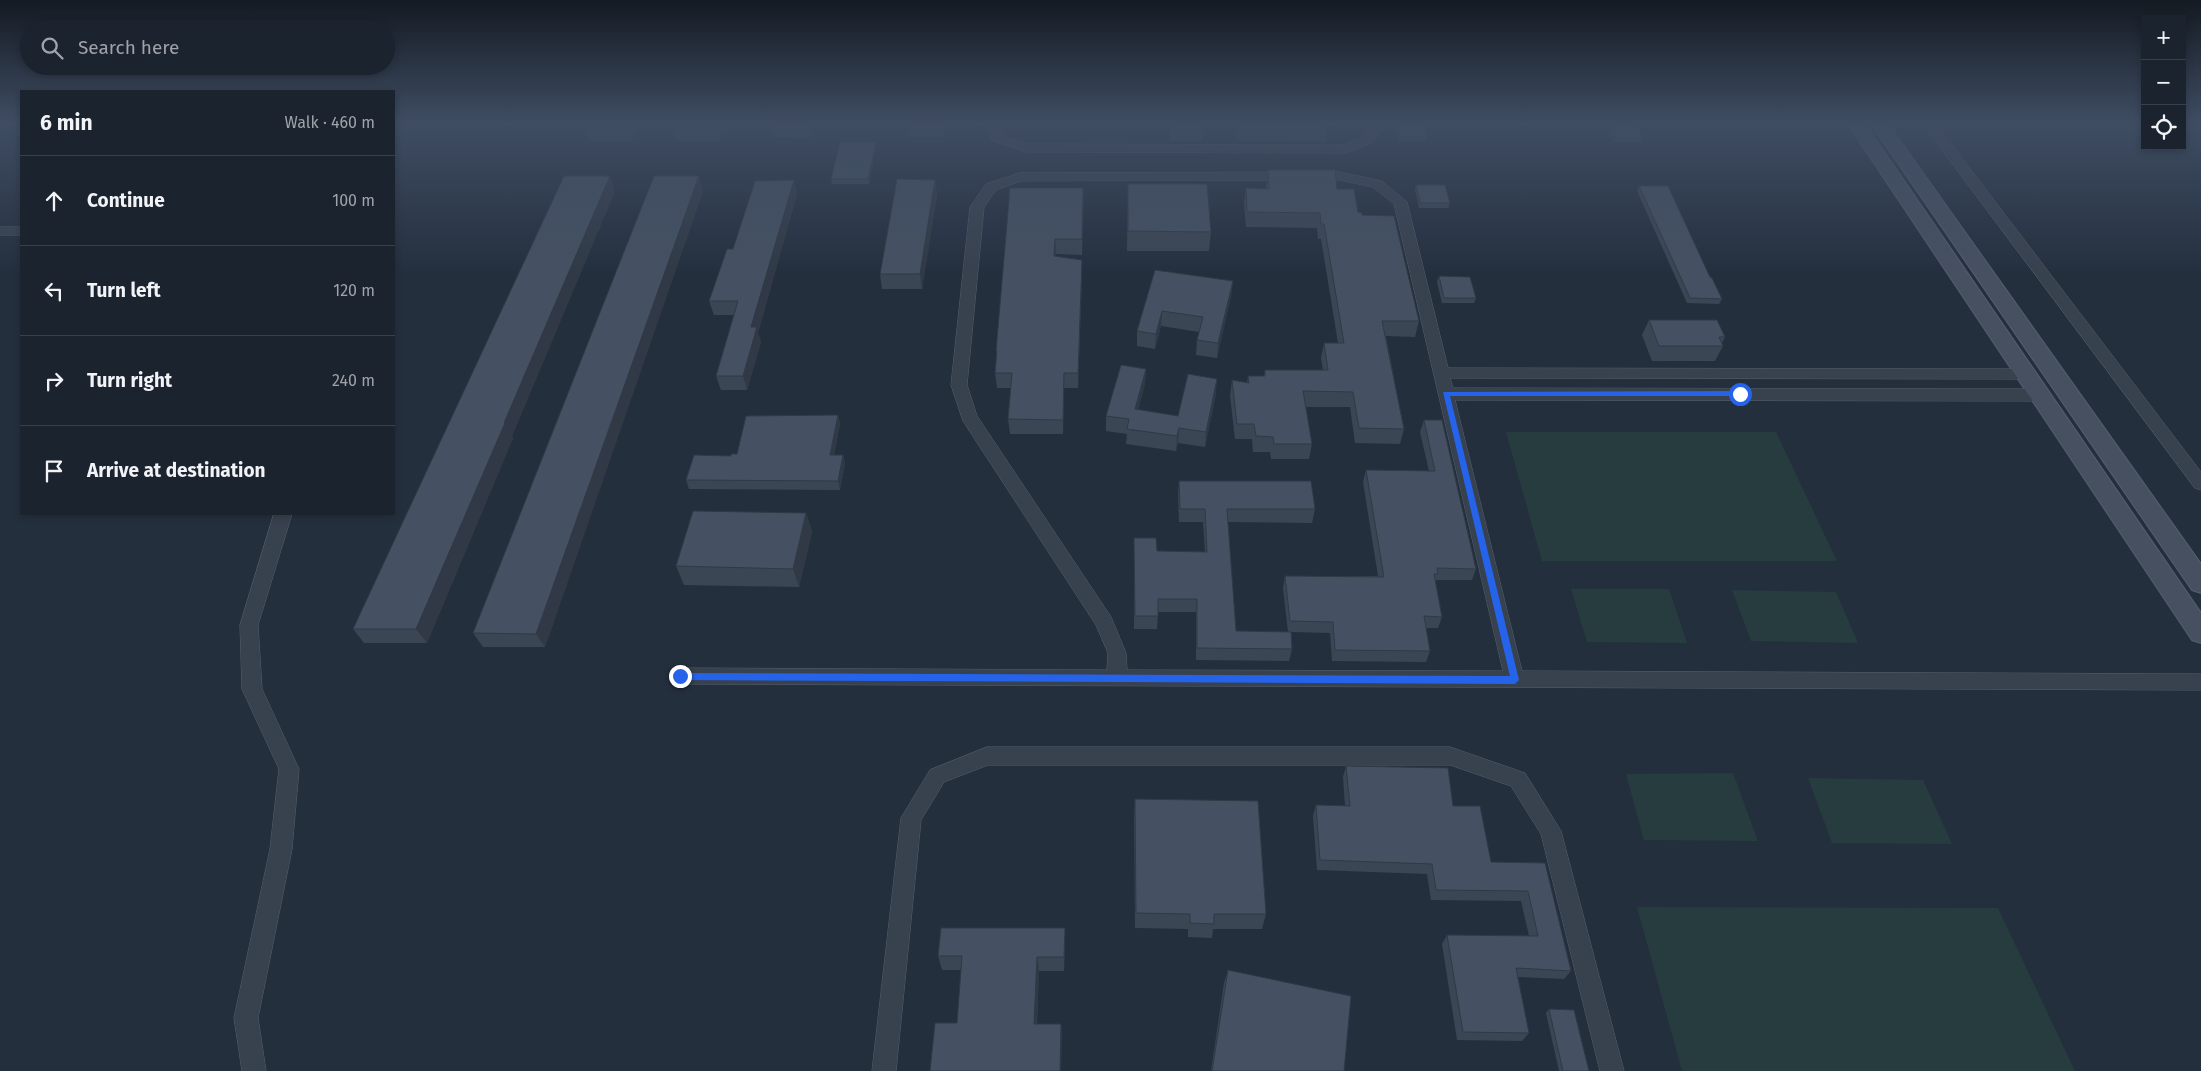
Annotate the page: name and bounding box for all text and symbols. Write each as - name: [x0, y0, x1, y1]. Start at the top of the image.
- map controls: [2141, 15, 2186, 150]
- button: +: [2141, 15, 2186, 60]
- search box: [20, 20, 395, 75]
- icon: search: [38, 34, 66, 62]
- text: Search here: [78, 36, 179, 59]
- button: −: [2141, 60, 2186, 105]
- button: locate: [2141, 105, 2186, 150]
- text: 6 min: [40, 110, 93, 136]
- text: Walk · 460 m: [285, 113, 375, 132]
- icon: ahead: [40, 187, 68, 215]
- text: Continue: [87, 189, 165, 212]
- text: 100 m: [332, 191, 375, 210]
- icon: left: [40, 277, 68, 305]
- text: Turn left: [87, 279, 161, 302]
- text: 120 m: [333, 281, 375, 300]
- icon: right: [40, 367, 68, 395]
- text: Turn right: [87, 369, 172, 392]
- text: 240 m: [332, 371, 375, 390]
- route start: [1729, 383, 1752, 406]
- icon: arrive: [40, 457, 68, 485]
- text: Arrive at destination: [87, 459, 266, 482]
- route end: [669, 665, 692, 688]

